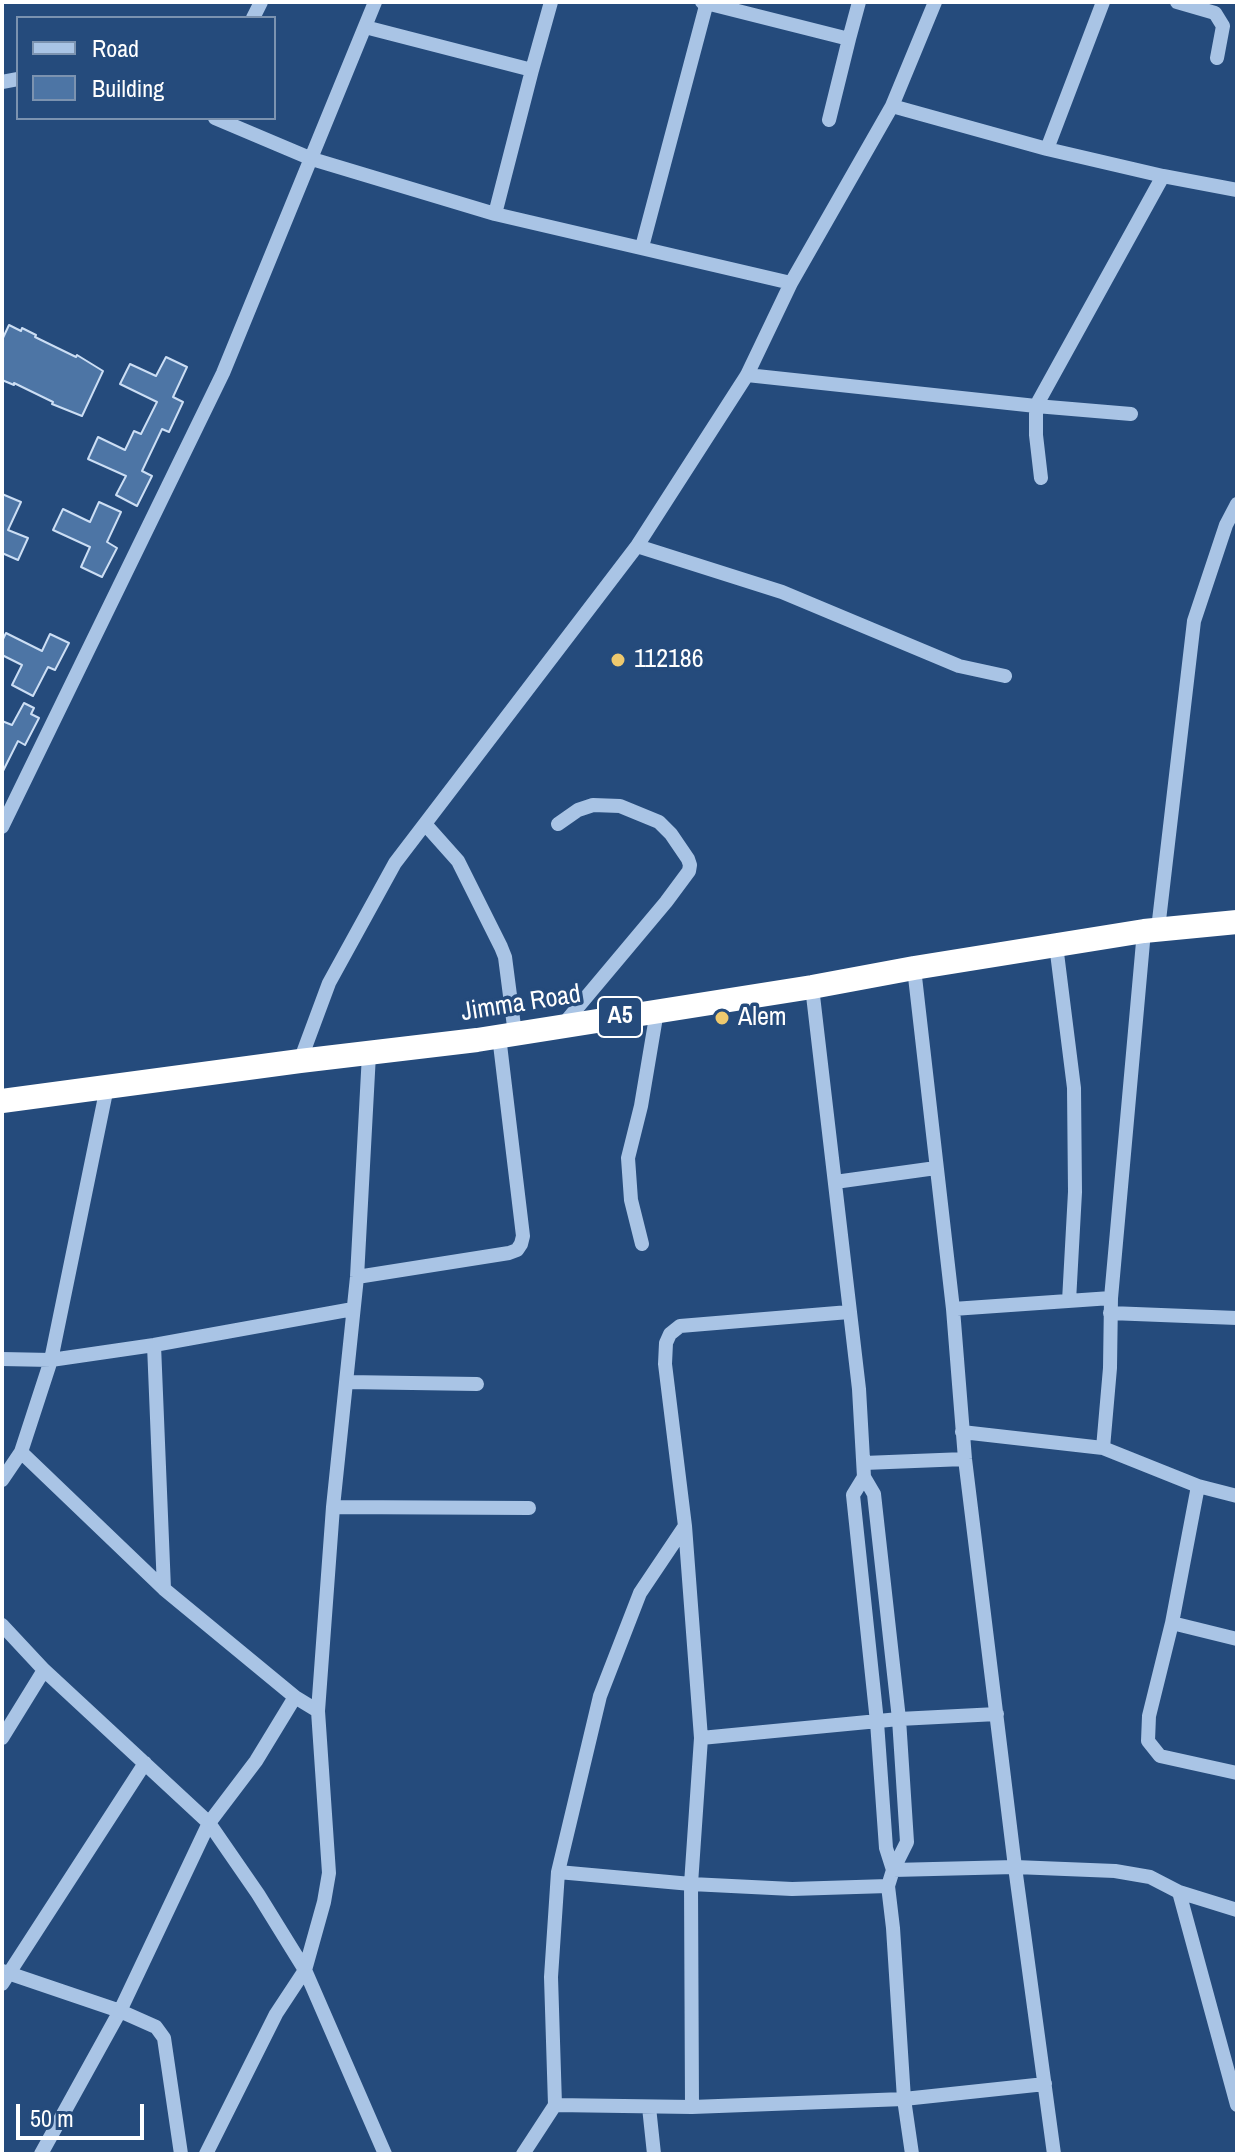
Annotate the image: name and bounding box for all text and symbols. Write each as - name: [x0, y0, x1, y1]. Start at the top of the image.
- legend: [16, 16, 276, 120]
- text: Road: [92, 32, 139, 64]
- text: Building: [92, 72, 164, 104]
- place label: 112186: [634, 644, 704, 676]
- marker: 112186: [609, 651, 627, 669]
- street label: Jimma Road: [459, 979, 583, 1029]
- road number: A5: [598, 997, 642, 1037]
- place label: Alem: [738, 1002, 787, 1034]
- marker: Alem: [713, 1009, 731, 1027]
- scale bar: [20, 2088, 148, 2138]
- text: 50 m: [30, 2102, 74, 2134]

